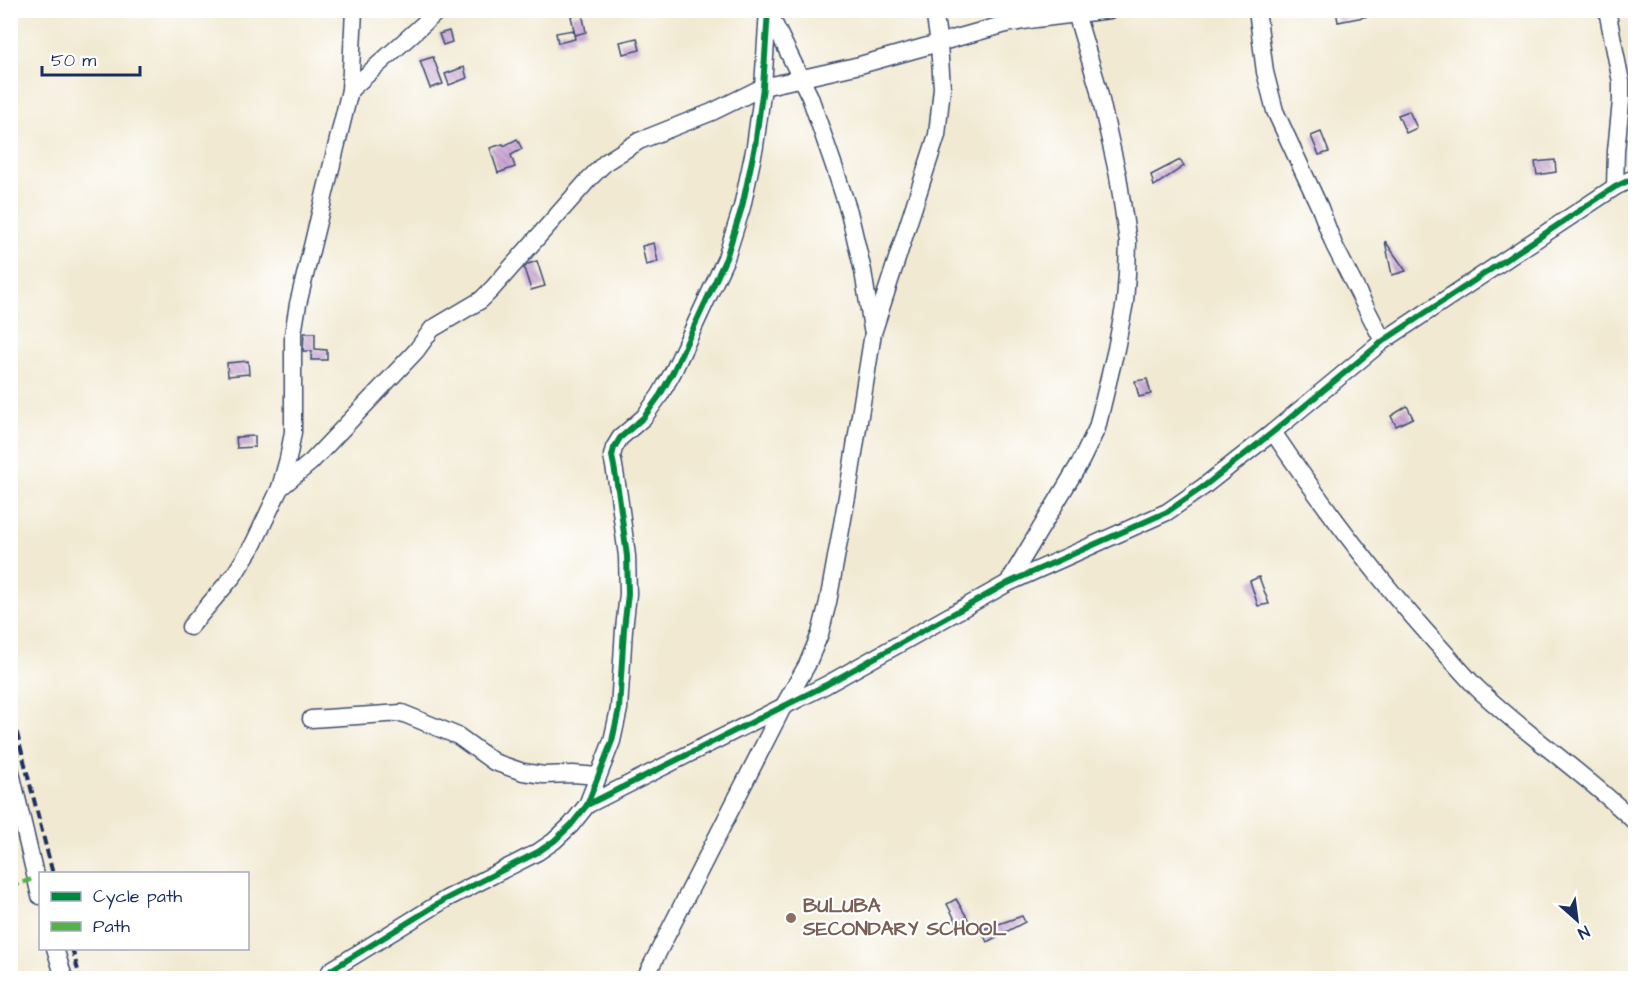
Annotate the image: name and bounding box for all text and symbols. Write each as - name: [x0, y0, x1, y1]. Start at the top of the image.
- scale bar: [42, 39, 140, 77]
- text: 50 m: [51, 48, 96, 73]
- legend: [39, 872, 249, 950]
- text: Cycle path: [93, 884, 182, 910]
- north arrow: [1547, 890, 1607, 950]
- place label: BULUBA SECONDARY SCHOOL: [802, 892, 1006, 943]
- marker: BULUBA SECONDARY SCHOOL: [784, 911, 798, 925]
- text: Path: [93, 914, 130, 939]
- text: N: [1574, 920, 1593, 944]

